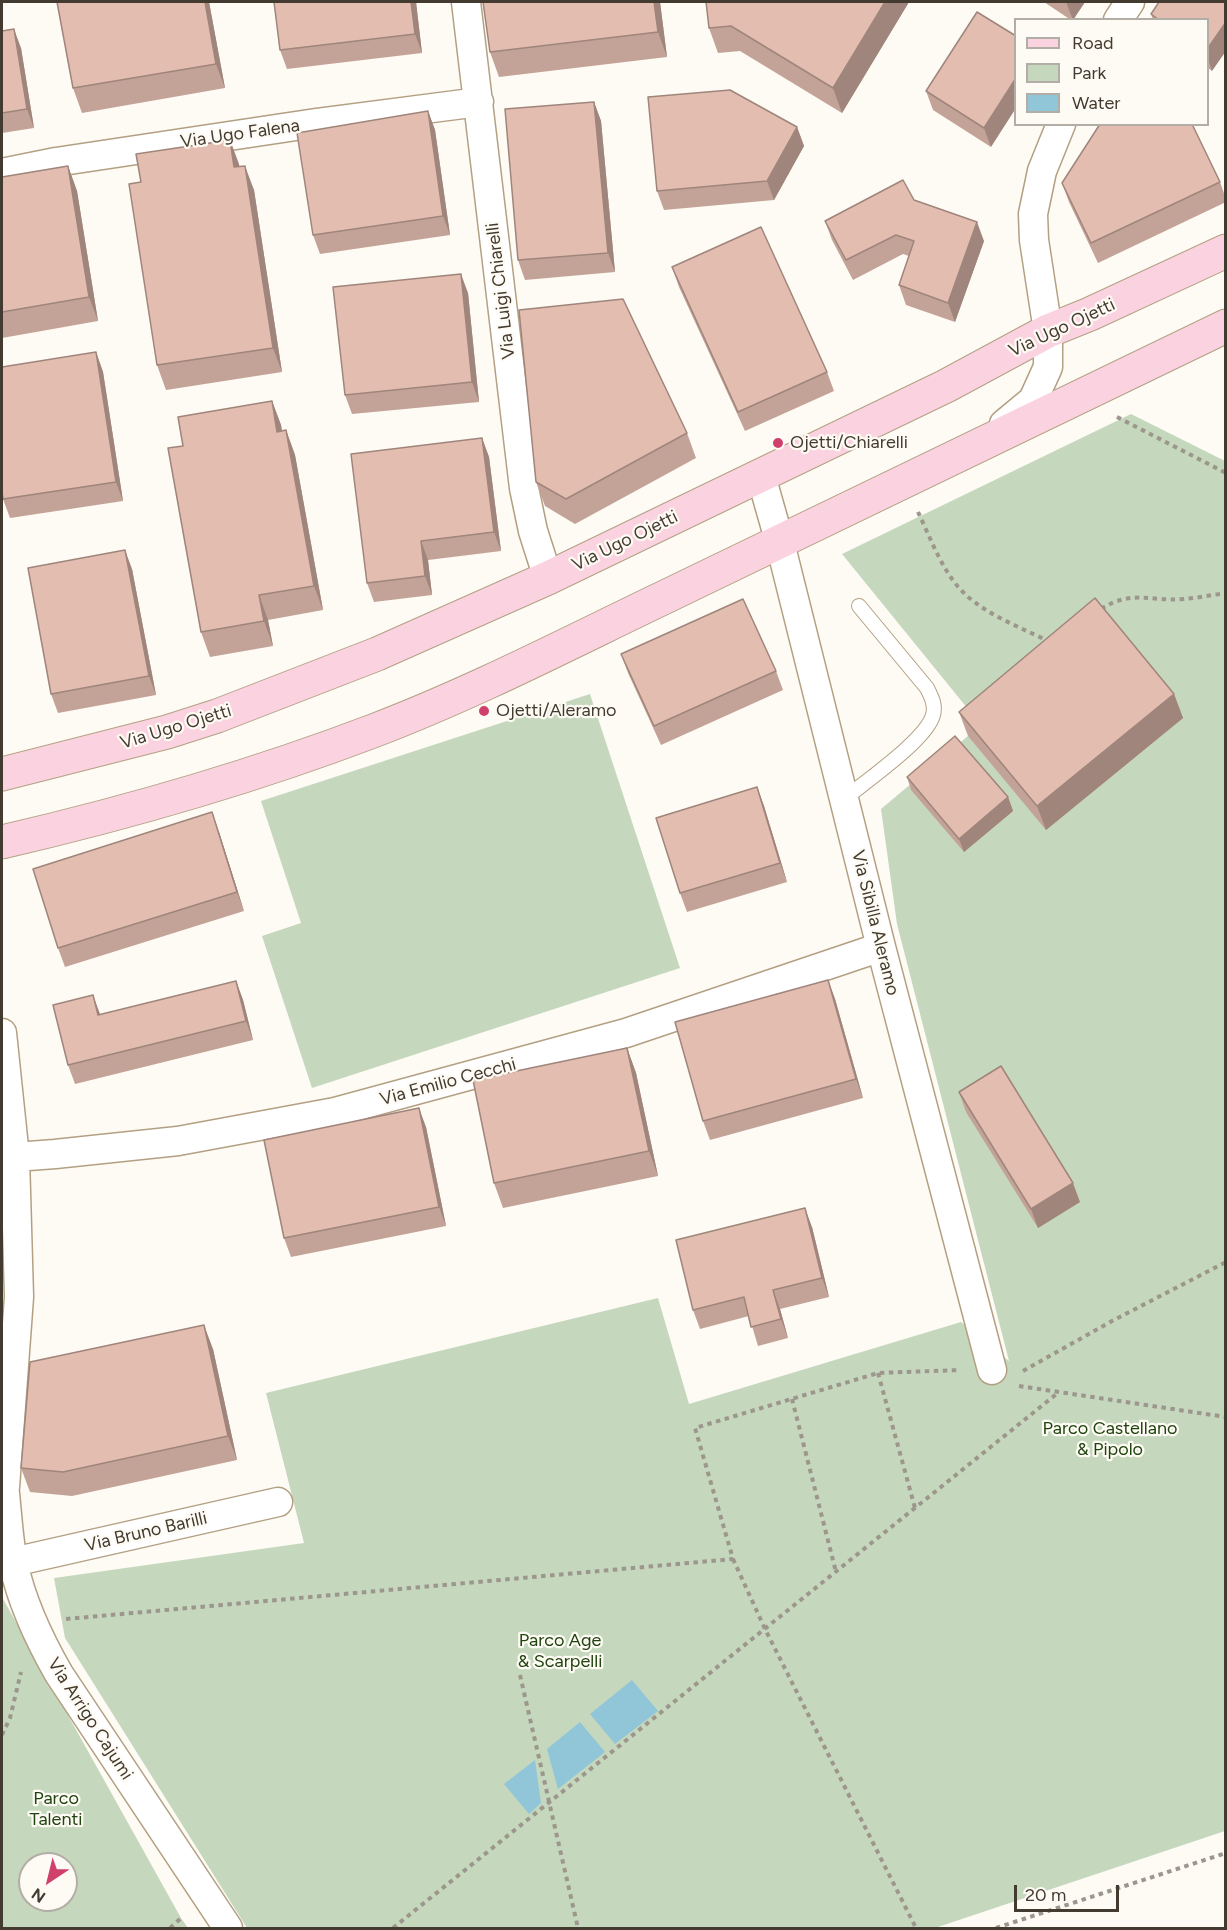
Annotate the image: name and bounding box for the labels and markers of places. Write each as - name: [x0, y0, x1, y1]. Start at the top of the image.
- place label: Ojetti/Chiarelli: [790, 432, 908, 454]
- marker: Ojetti/Chiarelli: [771, 436, 785, 450]
- place label: Ojetti/Aleramo: [496, 700, 616, 722]
- marker: Ojetti/Aleramo: [477, 704, 491, 718]

